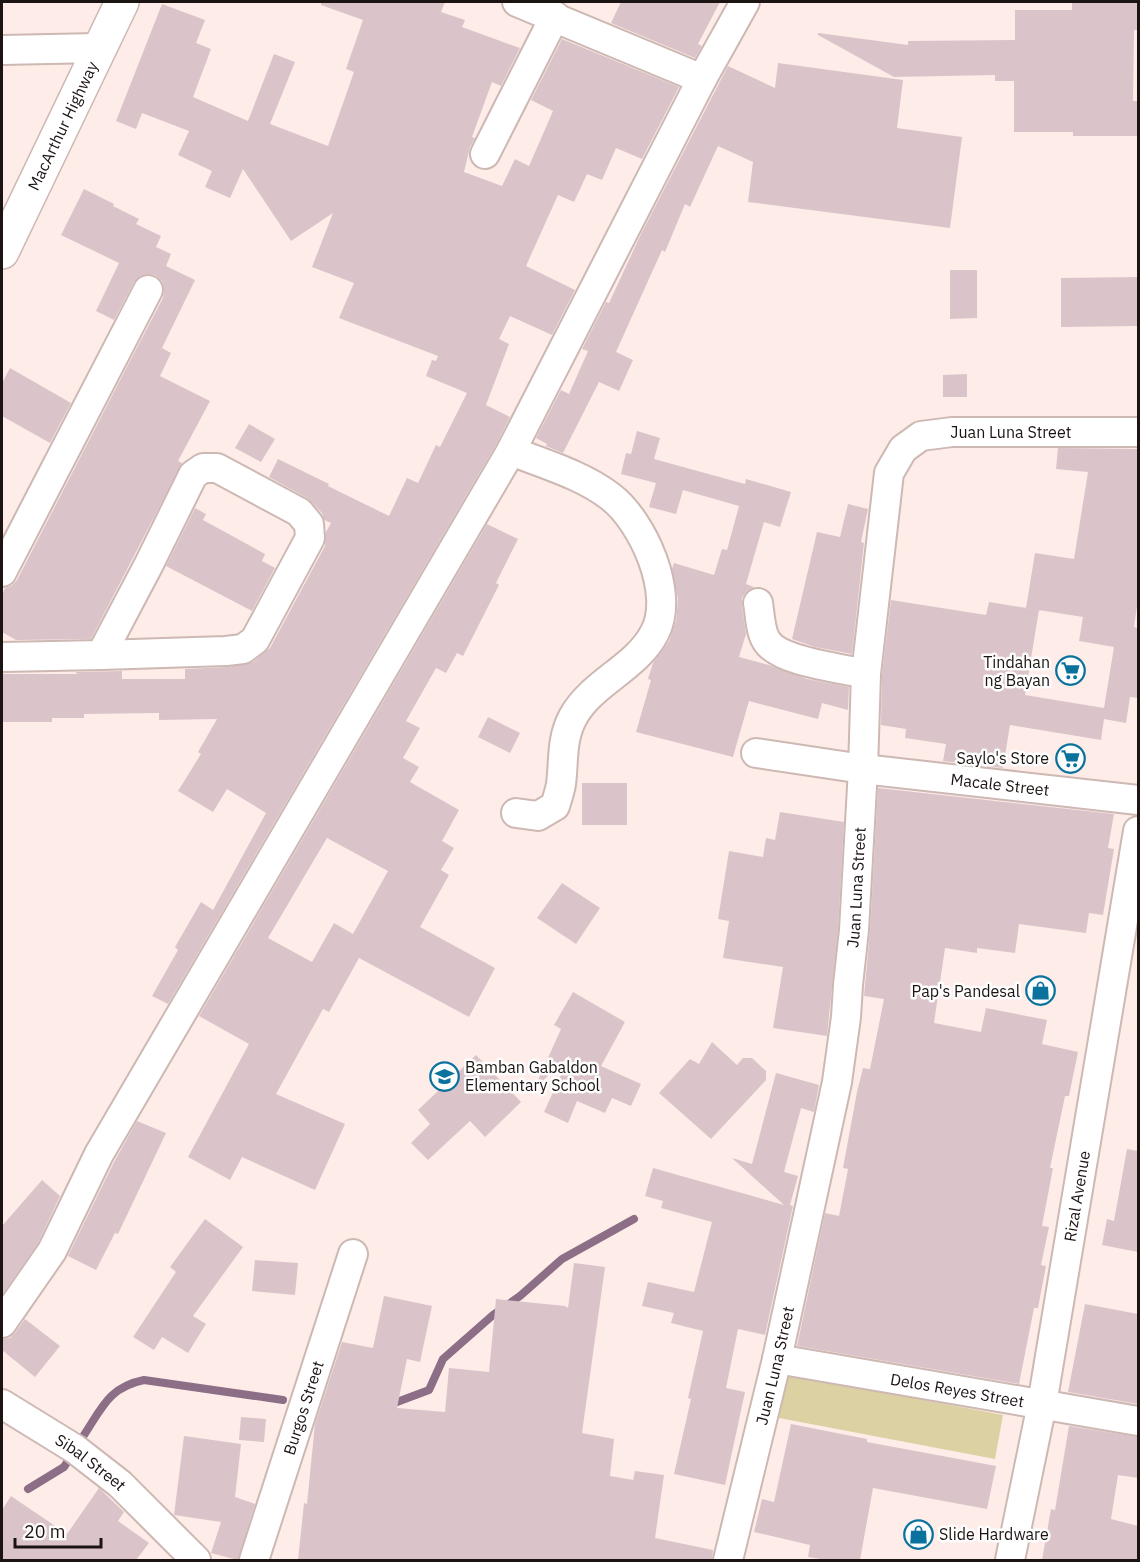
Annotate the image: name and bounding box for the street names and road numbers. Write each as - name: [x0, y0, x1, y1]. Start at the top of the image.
- street label: MacArthur Highway: [23, 58, 102, 194]
- street label: Juan Luna Street: [950, 422, 1071, 442]
- street label: Macale Street: [950, 769, 1050, 800]
- street label: Juan Luna Street: [842, 826, 870, 949]
- street label: Rizal Avenue: [1059, 1149, 1094, 1243]
- street label: Juan Luna Street: [751, 1304, 798, 1427]
- street label: Burgos Street: [279, 1358, 328, 1457]
- street label: Delos Reyes Street: [889, 1369, 1026, 1411]
- street label: Sibal Street: [52, 1429, 130, 1494]

